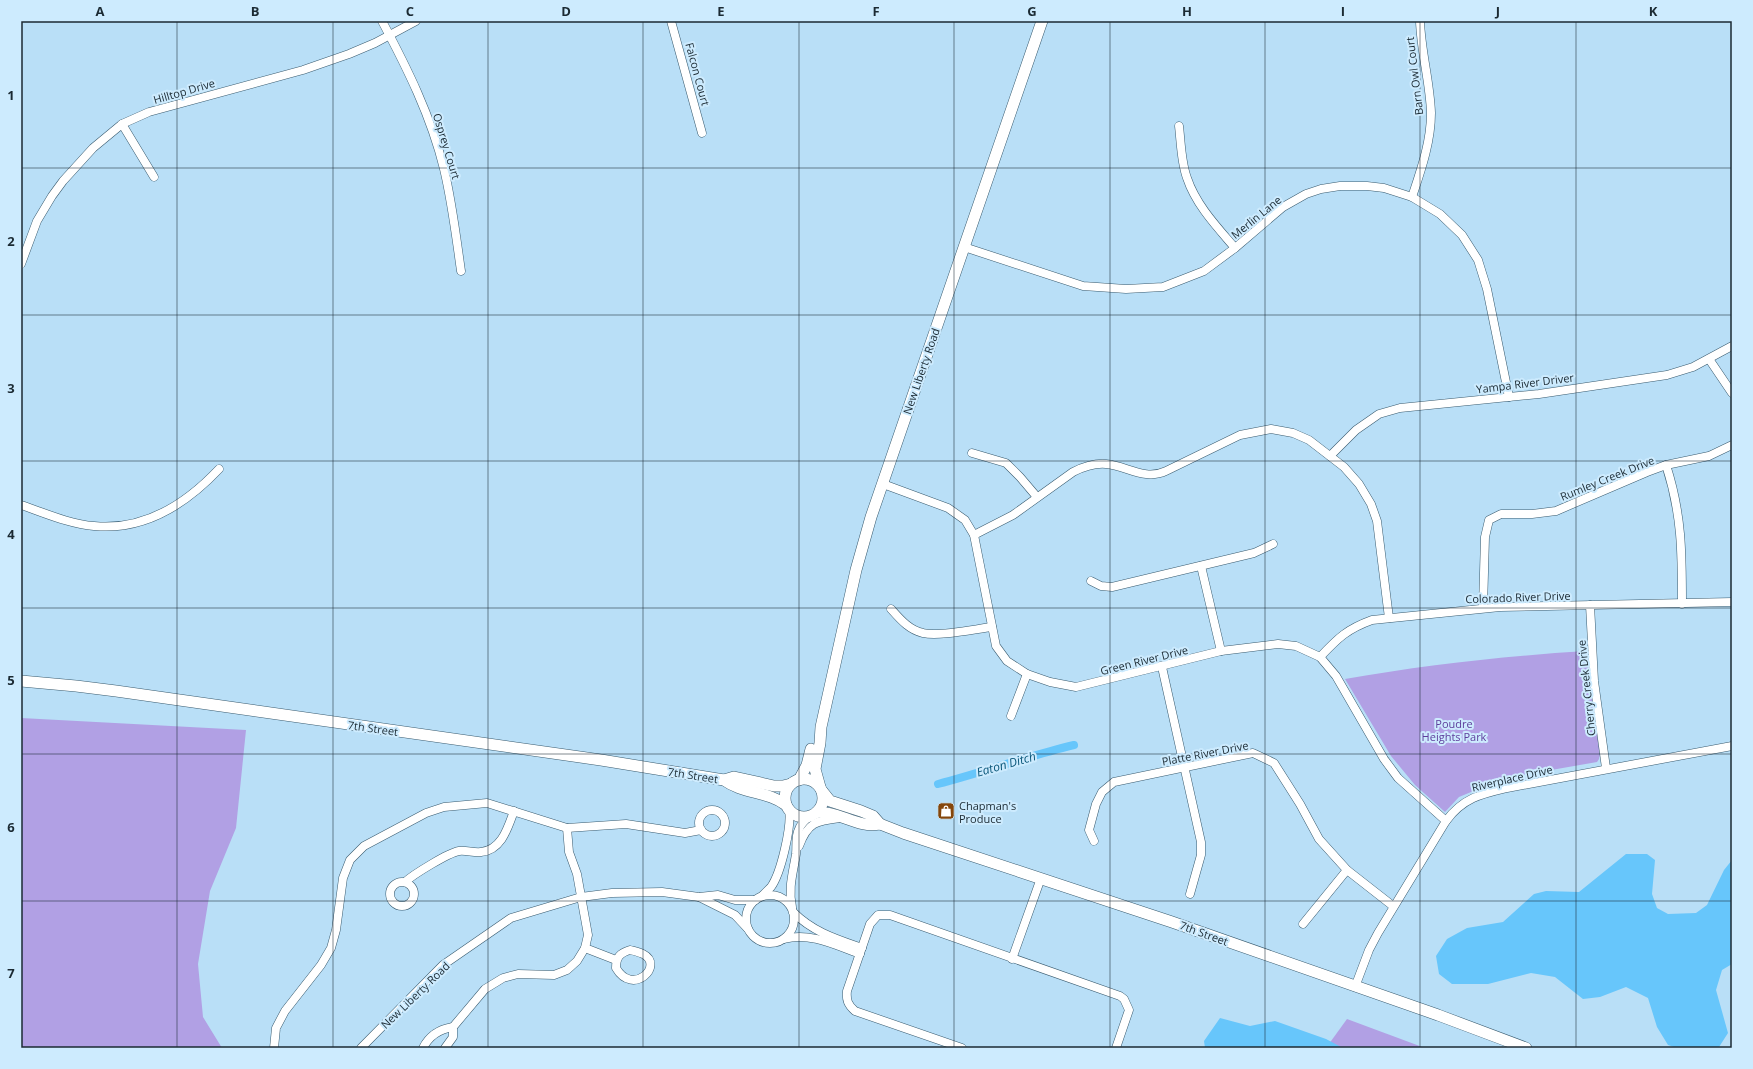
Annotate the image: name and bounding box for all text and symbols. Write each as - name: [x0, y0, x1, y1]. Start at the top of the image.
- text: A: [96, 2, 105, 20]
- text: B: [251, 2, 260, 20]
- text: C: [406, 2, 414, 20]
- text: D: [561, 2, 571, 20]
- text: E: [717, 2, 725, 20]
- text: F: [872, 2, 880, 20]
- text: G: [1027, 2, 1037, 20]
- text: H: [1182, 2, 1192, 20]
- text: I: [1341, 2, 1345, 20]
- text: J: [1495, 2, 1500, 20]
- text: K: [1649, 2, 1658, 20]
- street label: Barn Owl Court: [1402, 36, 1426, 116]
- street label: Falcon Court: [682, 41, 714, 107]
- street label: Hilltop Drive: [151, 75, 217, 107]
- text: 1: [7, 86, 15, 104]
- street label: Osprey Court: [430, 111, 464, 181]
- street label: Merlin Lane: [1228, 192, 1284, 242]
- text: 2: [7, 232, 15, 250]
- street label: New Liberty Road: [899, 326, 943, 416]
- street label: Yampa River Driver: [1475, 370, 1575, 396]
- text: 3: [7, 379, 15, 397]
- street label: Rumley Creek Drive: [1558, 452, 1656, 504]
- text: 4: [7, 525, 15, 543]
- street label: Colorado River Drive: [1465, 588, 1571, 606]
- street label: Cherry Creek Drive: [1573, 639, 1599, 737]
- street label: Green River Drive: [1099, 642, 1189, 678]
- text: 5: [7, 671, 15, 689]
- park label: Poudre Heights Park: [1422, 716, 1487, 744]
- street label: 7th Street: [347, 717, 399, 739]
- street label: Platte River Drive: [1160, 737, 1250, 769]
- water label: Eaton Ditch: [974, 747, 1038, 781]
- street label: Riverplace Drive: [1470, 761, 1554, 795]
- street label: 7th Street: [667, 764, 719, 786]
- place label: Chapman's Produce: [959, 798, 1016, 826]
- shop icon: Chapman's Produce: [936, 801, 956, 821]
- text: 6: [7, 818, 15, 836]
- street label: 7th Street: [1178, 917, 1230, 949]
- street label: New Liberty Road: [377, 958, 453, 1032]
- text: 7: [7, 964, 15, 982]

